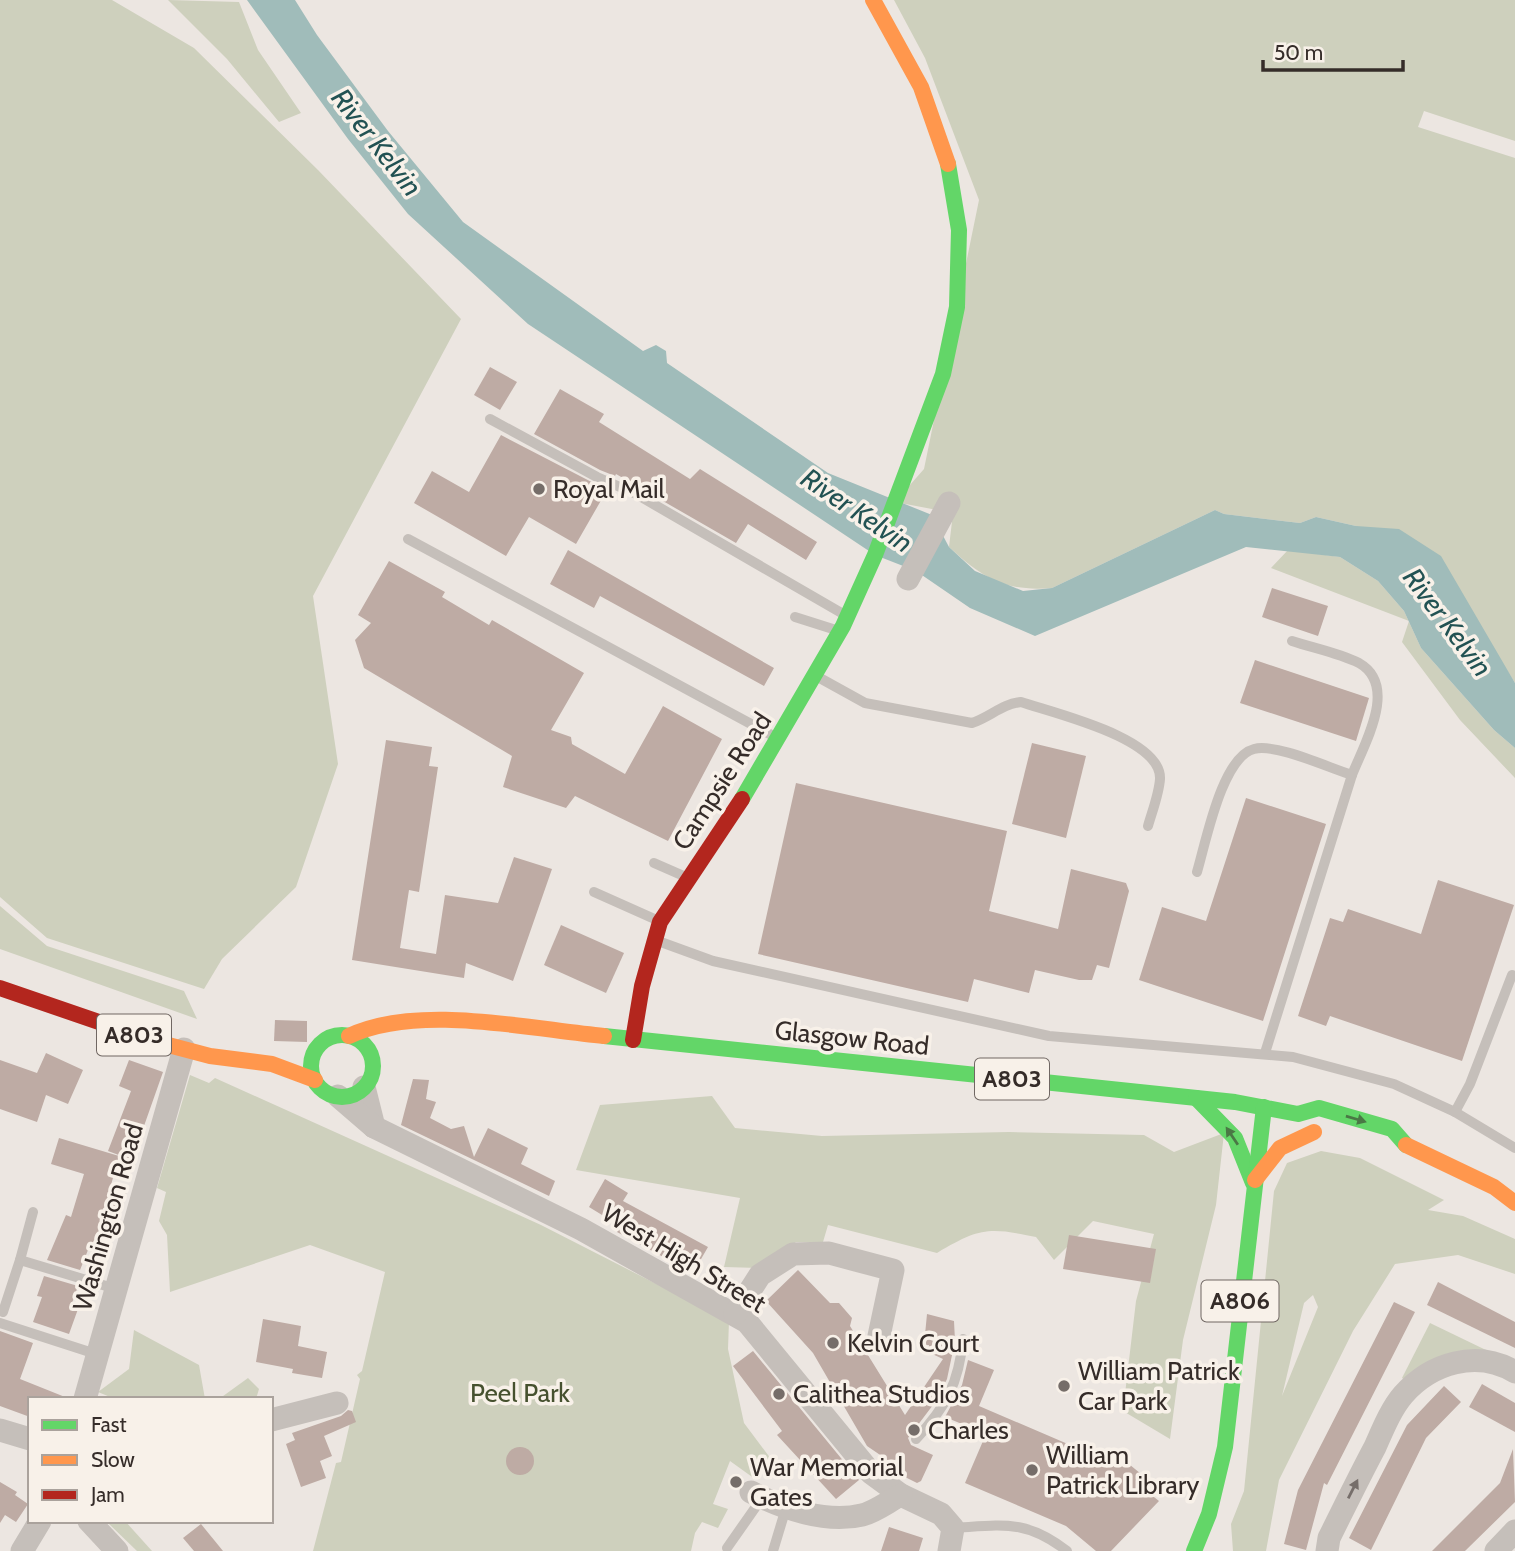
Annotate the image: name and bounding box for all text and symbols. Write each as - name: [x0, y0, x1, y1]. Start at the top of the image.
- scale bar: [1263, 28, 1403, 72]
- text: 50 m: [1274, 40, 1323, 65]
- water label: River Kelvin: [324, 81, 430, 203]
- water label: River Kelvin: [795, 460, 919, 560]
- place label: Royal Mail: [553, 473, 665, 505]
- marker: Royal Mail: [531, 481, 547, 497]
- water label: River Kelvin: [1396, 561, 1500, 683]
- street label: Campsie Road: [666, 706, 778, 856]
- street label: Glasgow Road: [773, 1014, 931, 1062]
- road number: A803: [97, 1015, 171, 1056]
- road number: A803: [975, 1058, 1049, 1100]
- one-way arrow: [1346, 1114, 1368, 1125]
- street label: Washington Road: [66, 1120, 150, 1314]
- one-way arrow: [1225, 1127, 1239, 1145]
- street label: West High Street: [596, 1196, 772, 1320]
- road number: A806: [1202, 1280, 1278, 1322]
- place label: Kelvin Court: [847, 1327, 980, 1359]
- marker: Kelvin Court: [825, 1335, 841, 1351]
- place label: William Patrick Car Park: [1078, 1355, 1240, 1417]
- park label: Peel Park: [470, 1377, 570, 1409]
- place label: Calithea Studios: [793, 1378, 970, 1410]
- marker: William Patrick Car Park: [1056, 1378, 1072, 1394]
- marker: Calithea Studios: [771, 1386, 787, 1402]
- legend: [28, 1397, 273, 1523]
- text: Fast: [91, 1412, 127, 1437]
- place label: Charles: [928, 1414, 1009, 1446]
- marker: Charles: [906, 1422, 922, 1438]
- place label: William Patrick Library: [1046, 1439, 1199, 1501]
- text: Slow: [91, 1447, 135, 1472]
- place label: War Memorial Gates: [750, 1451, 904, 1513]
- marker: William Patrick Library: [1024, 1462, 1040, 1478]
- marker: War Memorial Gates: [728, 1474, 744, 1490]
- one-way arrow: [1348, 1479, 1359, 1499]
- text: Jam: [90, 1482, 125, 1507]

